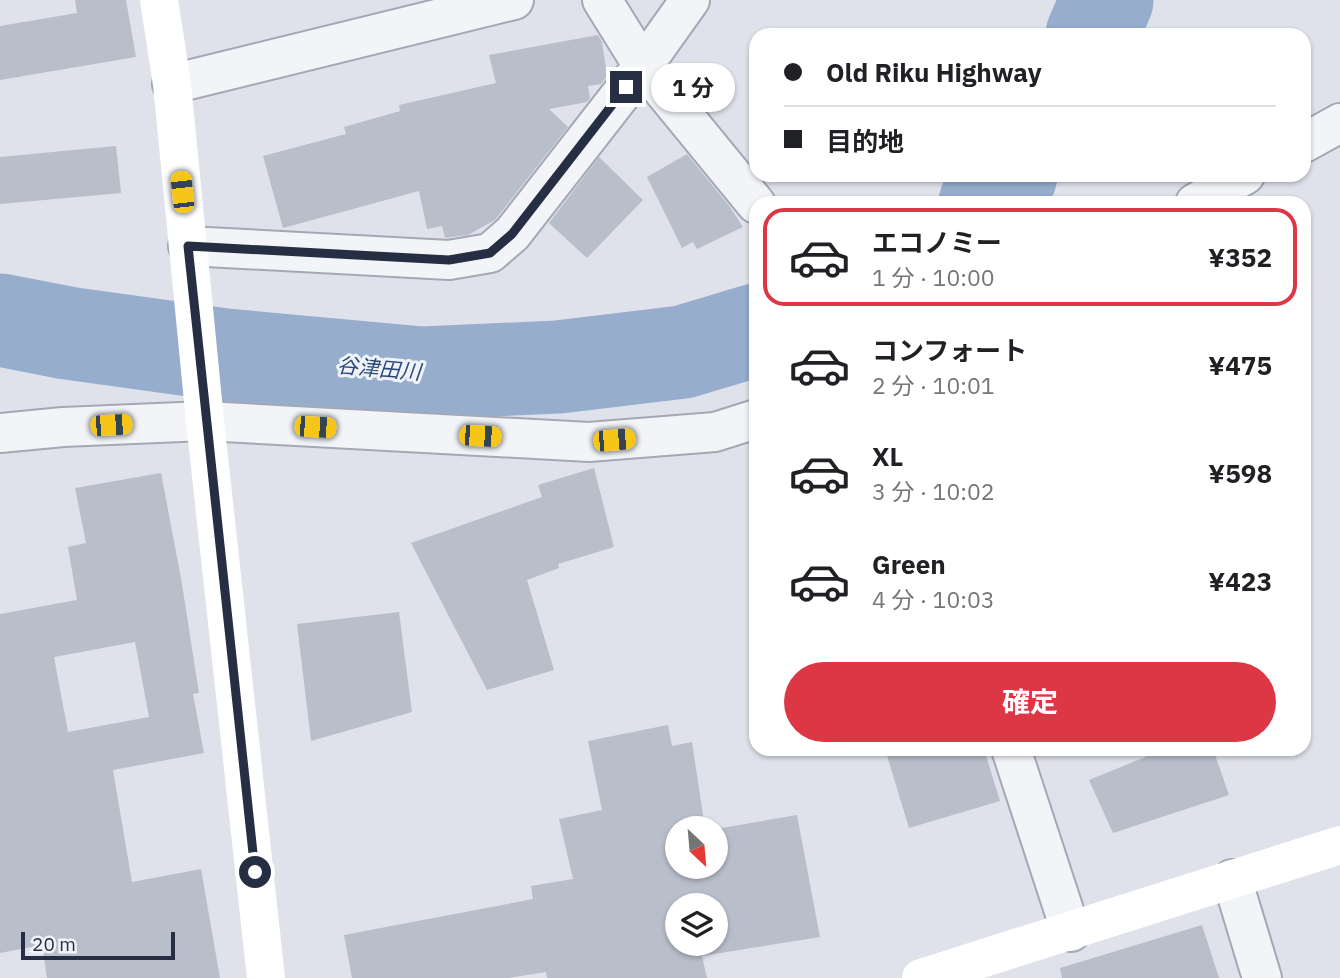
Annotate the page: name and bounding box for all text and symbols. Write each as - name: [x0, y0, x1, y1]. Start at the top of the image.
- text: Old Riku Highway: [826, 55, 1042, 89]
- callout: 1 分: [650, 62, 734, 112]
- route end: [610, 71, 642, 103]
- text: 1 分: [672, 72, 714, 102]
- text: 目的地: [826, 124, 904, 158]
- car: [170, 170, 195, 214]
- text: エコノミー: [872, 225, 1002, 259]
- icon: car: [788, 226, 851, 289]
- text: ¥352: [1208, 240, 1272, 274]
- text: 1 分 · 10:00: [872, 262, 995, 292]
- text: コンフォート: [872, 333, 1027, 367]
- icon: car: [788, 334, 851, 397]
- text: ¥475: [1208, 348, 1272, 382]
- water label: 谷津田川: [336, 350, 424, 386]
- text: 2 分 · 10:01: [872, 370, 995, 400]
- car: [90, 413, 133, 437]
- car: [294, 415, 337, 439]
- car: [459, 424, 502, 448]
- car: [593, 428, 636, 452]
- text: XL: [872, 439, 903, 473]
- icon: car: [788, 442, 851, 505]
- text: ¥598: [1208, 456, 1272, 490]
- text: 3 分 · 10:02: [872, 476, 995, 506]
- text: Green: [872, 547, 946, 581]
- icon: car: [788, 550, 851, 613]
- text: ¥423: [1208, 564, 1272, 598]
- text: 4 分 · 10:03: [872, 584, 995, 614]
- button: 確定: [784, 662, 1276, 742]
- north arrow: [665, 816, 728, 878]
- map controls: [665, 816, 728, 956]
- route start: [239, 856, 271, 888]
- button: layers: [665, 893, 728, 956]
- scale bar: [21, 929, 175, 961]
- text: 20 m: [32, 932, 76, 956]

